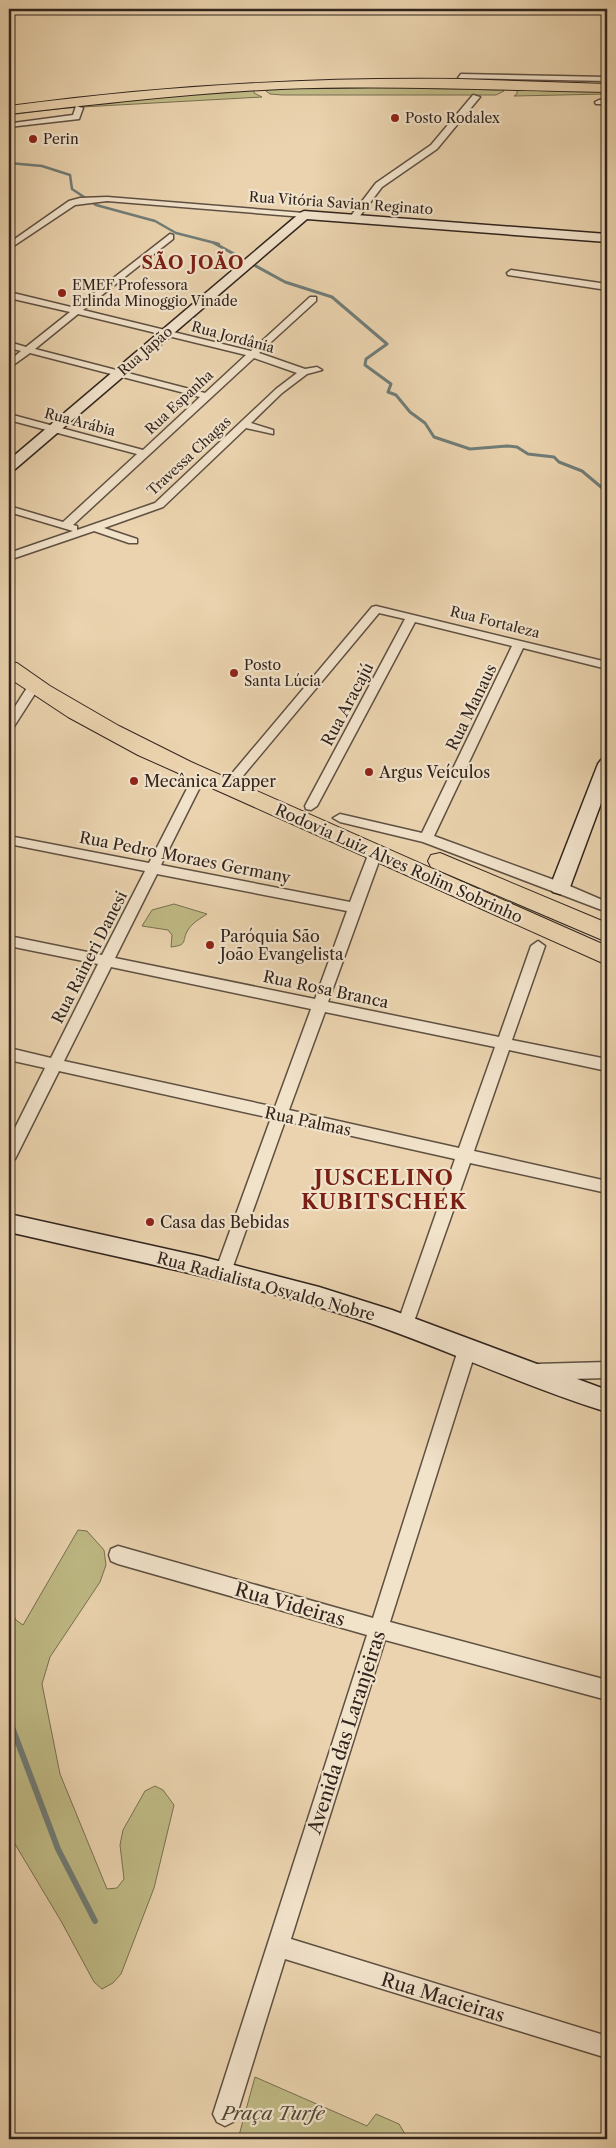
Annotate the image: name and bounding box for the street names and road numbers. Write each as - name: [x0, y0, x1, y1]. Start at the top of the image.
- street label: Rua Vitória Savian Reginato: [248, 188, 434, 218]
- street label: Rua Jordânia: [190, 317, 277, 357]
- street label: Rua Japão: [114, 322, 176, 380]
- street label: Rua Espanha: [141, 366, 217, 438]
- street label: Rua Arábia: [42, 404, 118, 440]
- street label: Travessa Chagas: [143, 412, 235, 500]
- street label: Rua Fortaleza: [448, 602, 542, 642]
- street label: Rua Aracajú: [317, 659, 377, 749]
- street label: Rua Manaus: [441, 660, 501, 754]
- street label: Rodovia Luiz Alves Rolim Sobrinho: [272, 799, 526, 927]
- street label: Rua Pedro Moraes Germany: [78, 827, 293, 888]
- street label: Rua Raineri Danesi: [47, 887, 131, 1027]
- street label: Rua Rosa Branca: [261, 966, 391, 1012]
- street label: Rua Palmas: [263, 1102, 353, 1140]
- street label: Rua Radialista Osvaldo Nobre: [155, 1247, 377, 1325]
- street label: Rua Videiras: [232, 1578, 348, 1631]
- street label: Avenida das Laranjeiras: [302, 1627, 390, 1838]
- street label: Rua Macieiras: [378, 1968, 507, 2027]

